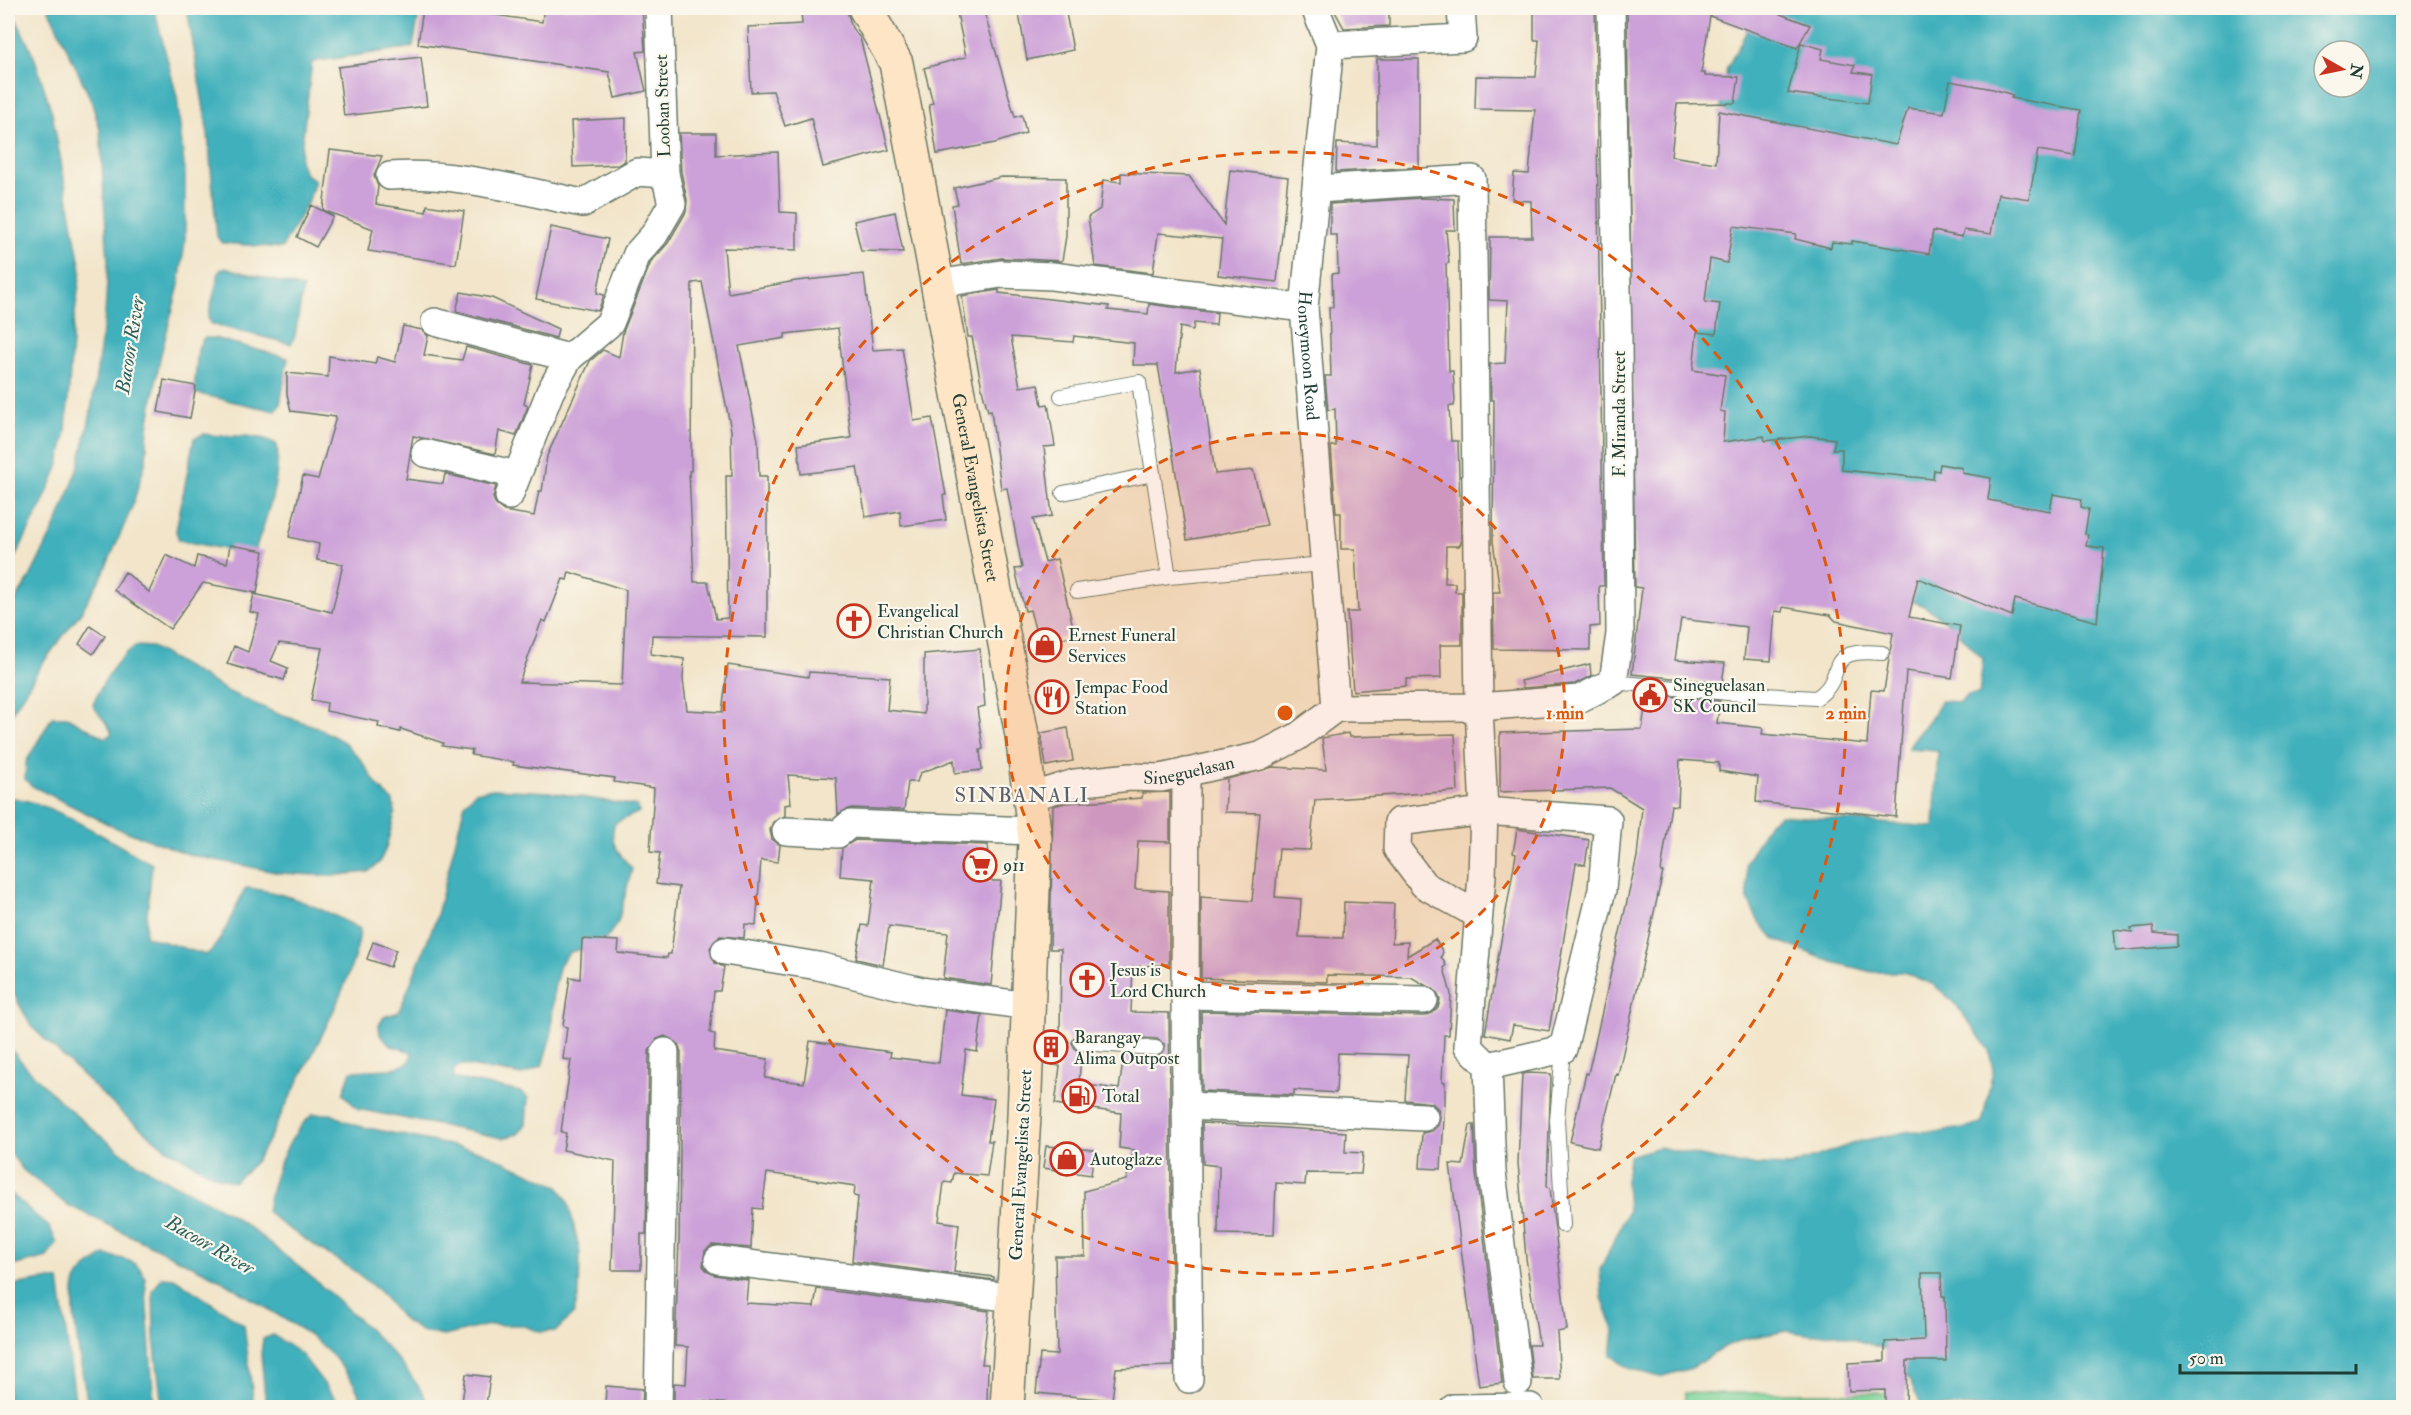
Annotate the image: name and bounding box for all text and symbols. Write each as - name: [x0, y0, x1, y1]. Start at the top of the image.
- north arrow: [2312, 39, 2372, 99]
- street label: Looban Street: [650, 54, 676, 158]
- text: N: [2345, 62, 2367, 80]
- street label: Honeymoon Road: [1292, 290, 1324, 421]
- water label: Bacoor River: [110, 293, 150, 396]
- street label: F. Miranda Street: [1608, 351, 1631, 477]
- street label: General Evangelista Street: [947, 391, 1005, 584]
- place label: Evangelical Christian Church: [877, 600, 1004, 644]
- church icon: Evangelical Christian Church: [836, 603, 872, 639]
- place label: Ernest Funeral Services: [1068, 624, 1176, 668]
- shop icon: Ernest Funeral Services: [1027, 627, 1063, 663]
- place label: Sineguelasan SK Council: [1673, 674, 1765, 718]
- place label: Jempac Food Station: [1074, 676, 1168, 720]
- public building icon: Sineguelasan SK Council: [1632, 677, 1668, 713]
- restaurant icon: Jempac Food Station: [1034, 679, 1070, 715]
- text: 1 min: [1546, 702, 1585, 725]
- text: 2 min: [1826, 702, 1867, 725]
- centre of rings: [1275, 703, 1295, 723]
- street label: Sineguelasan: [1143, 751, 1236, 790]
- district label: SINBANALI: [954, 782, 1090, 809]
- supermarket icon: 911: [962, 847, 998, 883]
- place label: 911: [1001, 854, 1025, 877]
- place label: Jesus is Lord Church: [1109, 959, 1207, 1003]
- church icon: Jesus is Lord Church: [1069, 962, 1105, 998]
- place label: Barangay Alima Outpost: [1073, 1026, 1180, 1070]
- building icon: Barangay Alima Outpost: [1033, 1029, 1069, 1065]
- street label: General Evangelista Street: [1005, 1069, 1037, 1261]
- fuel station icon: Total: [1061, 1078, 1097, 1114]
- place label: Total: [1102, 1085, 1140, 1108]
- shop icon: Autoglaze: [1049, 1141, 1085, 1177]
- place label: Autoglaze: [1089, 1148, 1163, 1171]
- water label: Bacoor River: [160, 1209, 260, 1281]
- scale bar: [2180, 1337, 2356, 1375]
- text: 50 m: [2189, 1347, 2224, 1370]

